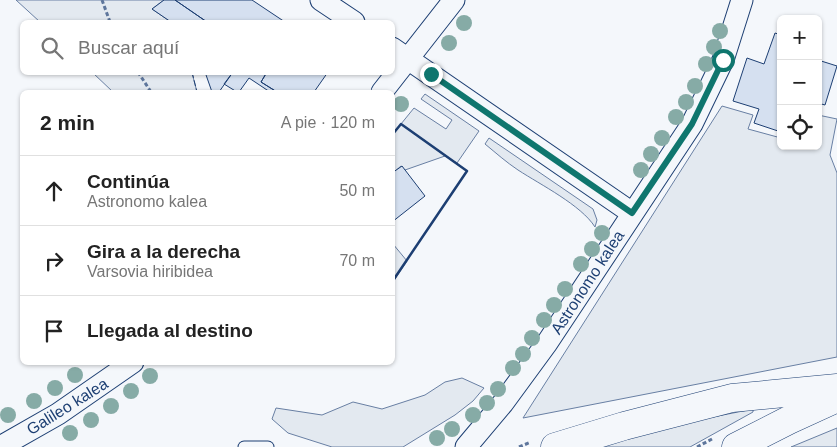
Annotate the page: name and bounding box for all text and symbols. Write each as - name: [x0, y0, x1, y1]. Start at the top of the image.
- map controls: [777, 15, 822, 150]
- button: +: [777, 15, 822, 60]
- search box: [20, 20, 395, 75]
- icon: search: [38, 34, 66, 62]
- text: Buscar aquí: [78, 37, 179, 58]
- route start: [712, 49, 735, 72]
- button: −: [777, 60, 822, 105]
- route end: [420, 63, 443, 86]
- button: locate: [777, 105, 822, 150]
- text: 2 min: [40, 111, 95, 134]
- text: A pie · 120 m: [281, 114, 375, 131]
- text: Continúa: [87, 171, 169, 192]
- icon: ahead: [40, 177, 68, 205]
- text: 50 m: [339, 182, 375, 199]
- text: Astronomo kalea: [87, 193, 207, 210]
- street label: Astronomo kalea: [548, 227, 627, 337]
- text: Gira a la derecha: [87, 241, 240, 262]
- icon: right: [40, 247, 68, 275]
- text: 70 m: [339, 252, 375, 269]
- text: Varsovia hiribidea: [87, 263, 213, 280]
- icon: arrive: [40, 317, 68, 345]
- text: Llegada al destino: [87, 320, 253, 341]
- street label: Galileo kalea: [24, 375, 111, 438]

